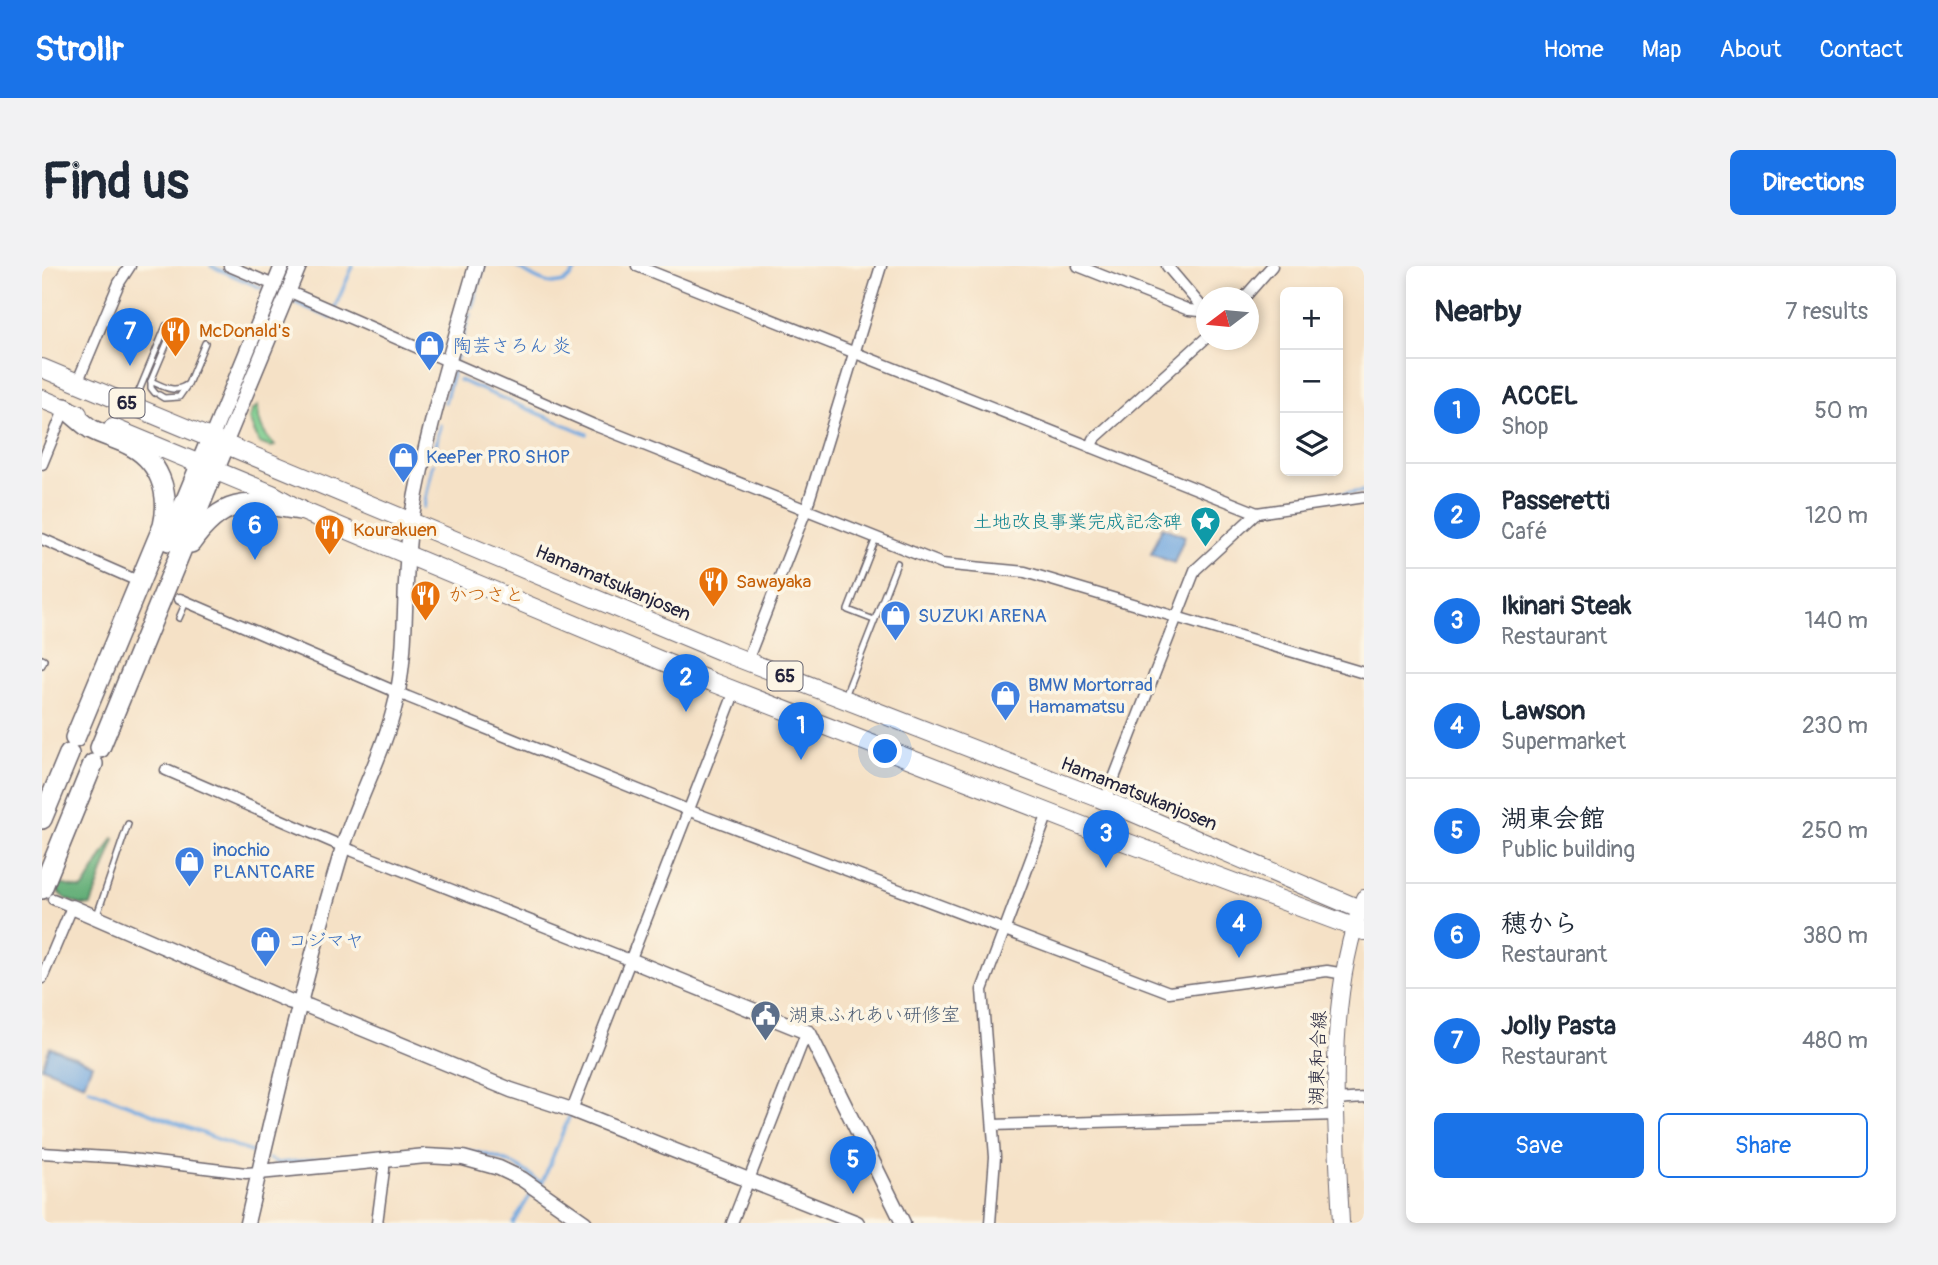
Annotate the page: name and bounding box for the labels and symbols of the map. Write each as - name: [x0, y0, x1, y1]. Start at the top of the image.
- north arrow: [1196, 287, 1259, 350]
- pin: 7: [107, 308, 153, 366]
- restaurant icon: McDonald's: [159, 314, 193, 358]
- place label: McDonald's: [199, 319, 290, 343]
- shop icon: 陶芸さろん 炎: [413, 329, 447, 373]
- place label: 陶芸さろん 炎: [453, 334, 571, 358]
- road number: 65: [110, 388, 144, 418]
- shop icon: KeePer PRO SHOP: [386, 440, 420, 484]
- place label: KeePer PRO SHOP: [426, 445, 570, 469]
- pin: 6: [232, 502, 278, 560]
- place icon: 土地改良事業完成記念碑: [1188, 505, 1222, 549]
- place label: 土地改良事業完成記念碑: [973, 510, 1182, 534]
- restaurant icon: Kourakuen: [313, 513, 347, 557]
- place label: Kourakuen: [353, 518, 437, 542]
- street label: Hamamatsukanjosen: [532, 539, 694, 627]
- restaurant icon: Sawayaka: [696, 565, 730, 609]
- place label: Sawayaka: [736, 570, 811, 594]
- restaurant icon: かつさと: [408, 578, 442, 622]
- place label: かつさと: [448, 583, 524, 607]
- shop icon: SUZUKI ARENA: [878, 599, 912, 643]
- place label: SUZUKI ARENA: [918, 604, 1047, 628]
- pin: 2: [663, 654, 709, 712]
- road number: 65: [768, 662, 802, 690]
- place label: BMW Mortorrad Hamamatsu: [1028, 673, 1153, 719]
- shop icon: BMW Mortorrad Hamamatsu: [988, 679, 1022, 723]
- pin: 1: [778, 702, 824, 760]
- your location: [868, 734, 902, 768]
- street label: Hamamatsukanjosen: [1057, 752, 1221, 836]
- pin: 3: [1083, 810, 1129, 868]
- place label: inochio PLANTCARE: [213, 838, 315, 884]
- shop icon: inochio PLANTCARE: [173, 844, 207, 888]
- pin: 4: [1216, 900, 1262, 958]
- shop icon: コジマヤ: [248, 924, 282, 968]
- place label: コジマヤ: [288, 929, 364, 953]
- public building icon: 湖東ふれあい研修室: [749, 998, 783, 1042]
- place label: 湖東ふれあい研修室: [789, 1003, 960, 1027]
- street label: 湖東和合線: [1304, 1010, 1332, 1106]
- pin: 5: [830, 1136, 876, 1194]

